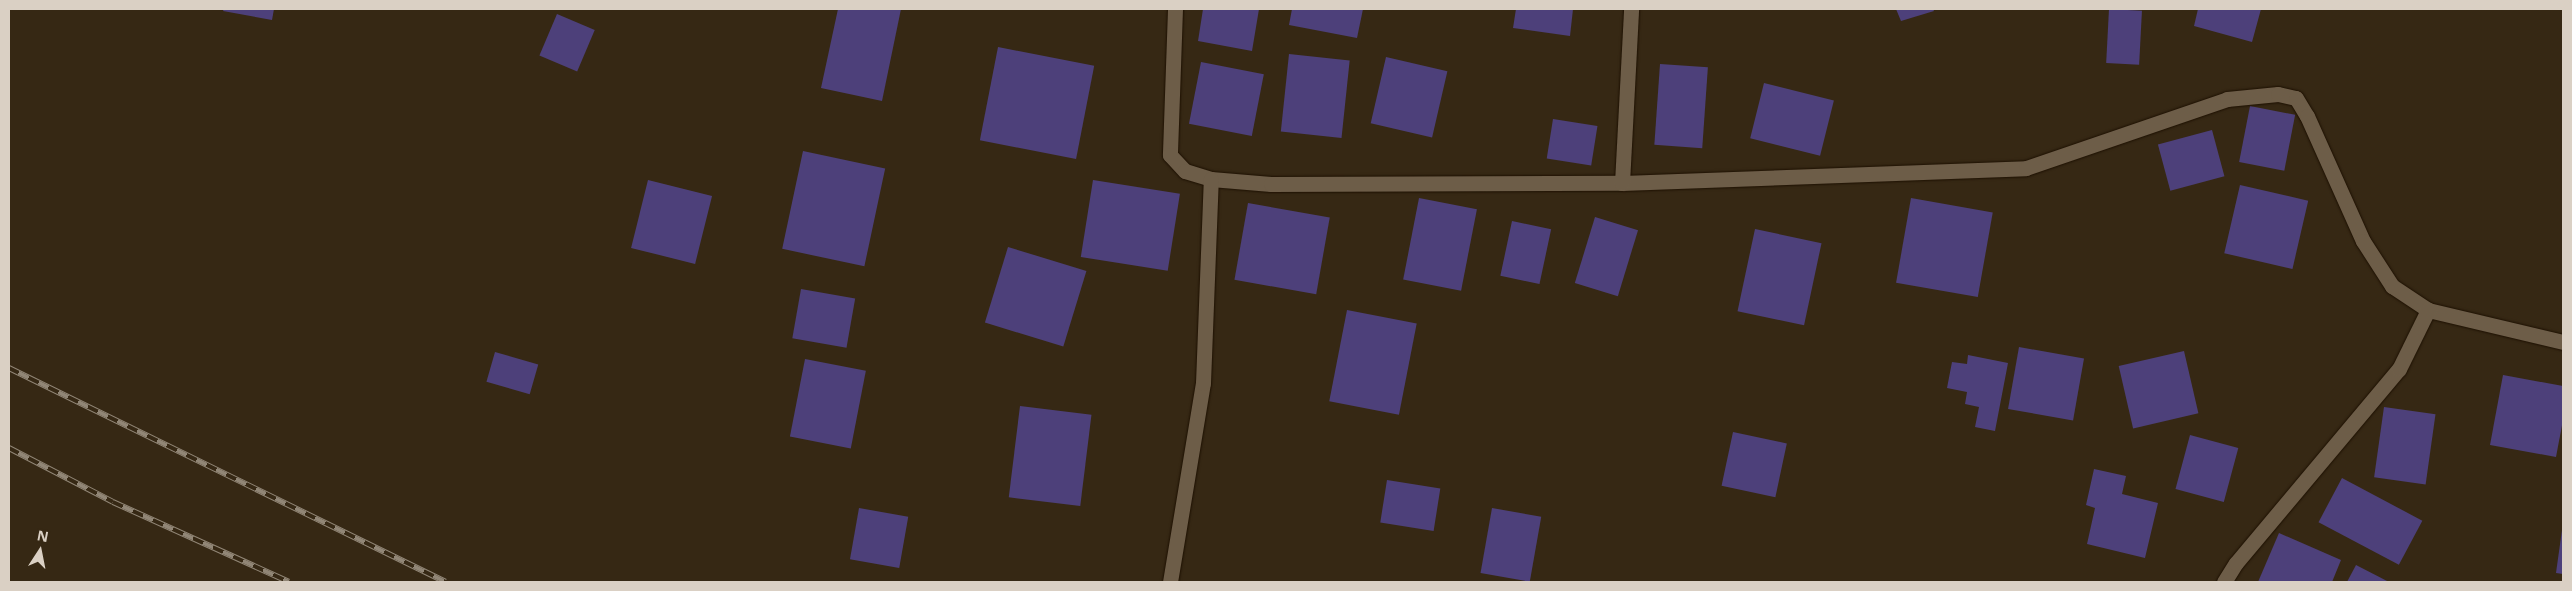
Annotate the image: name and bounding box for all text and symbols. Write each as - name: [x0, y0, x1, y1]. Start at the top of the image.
- text: N: [36, 525, 50, 546]
- north arrow: [15, 526, 65, 576]

